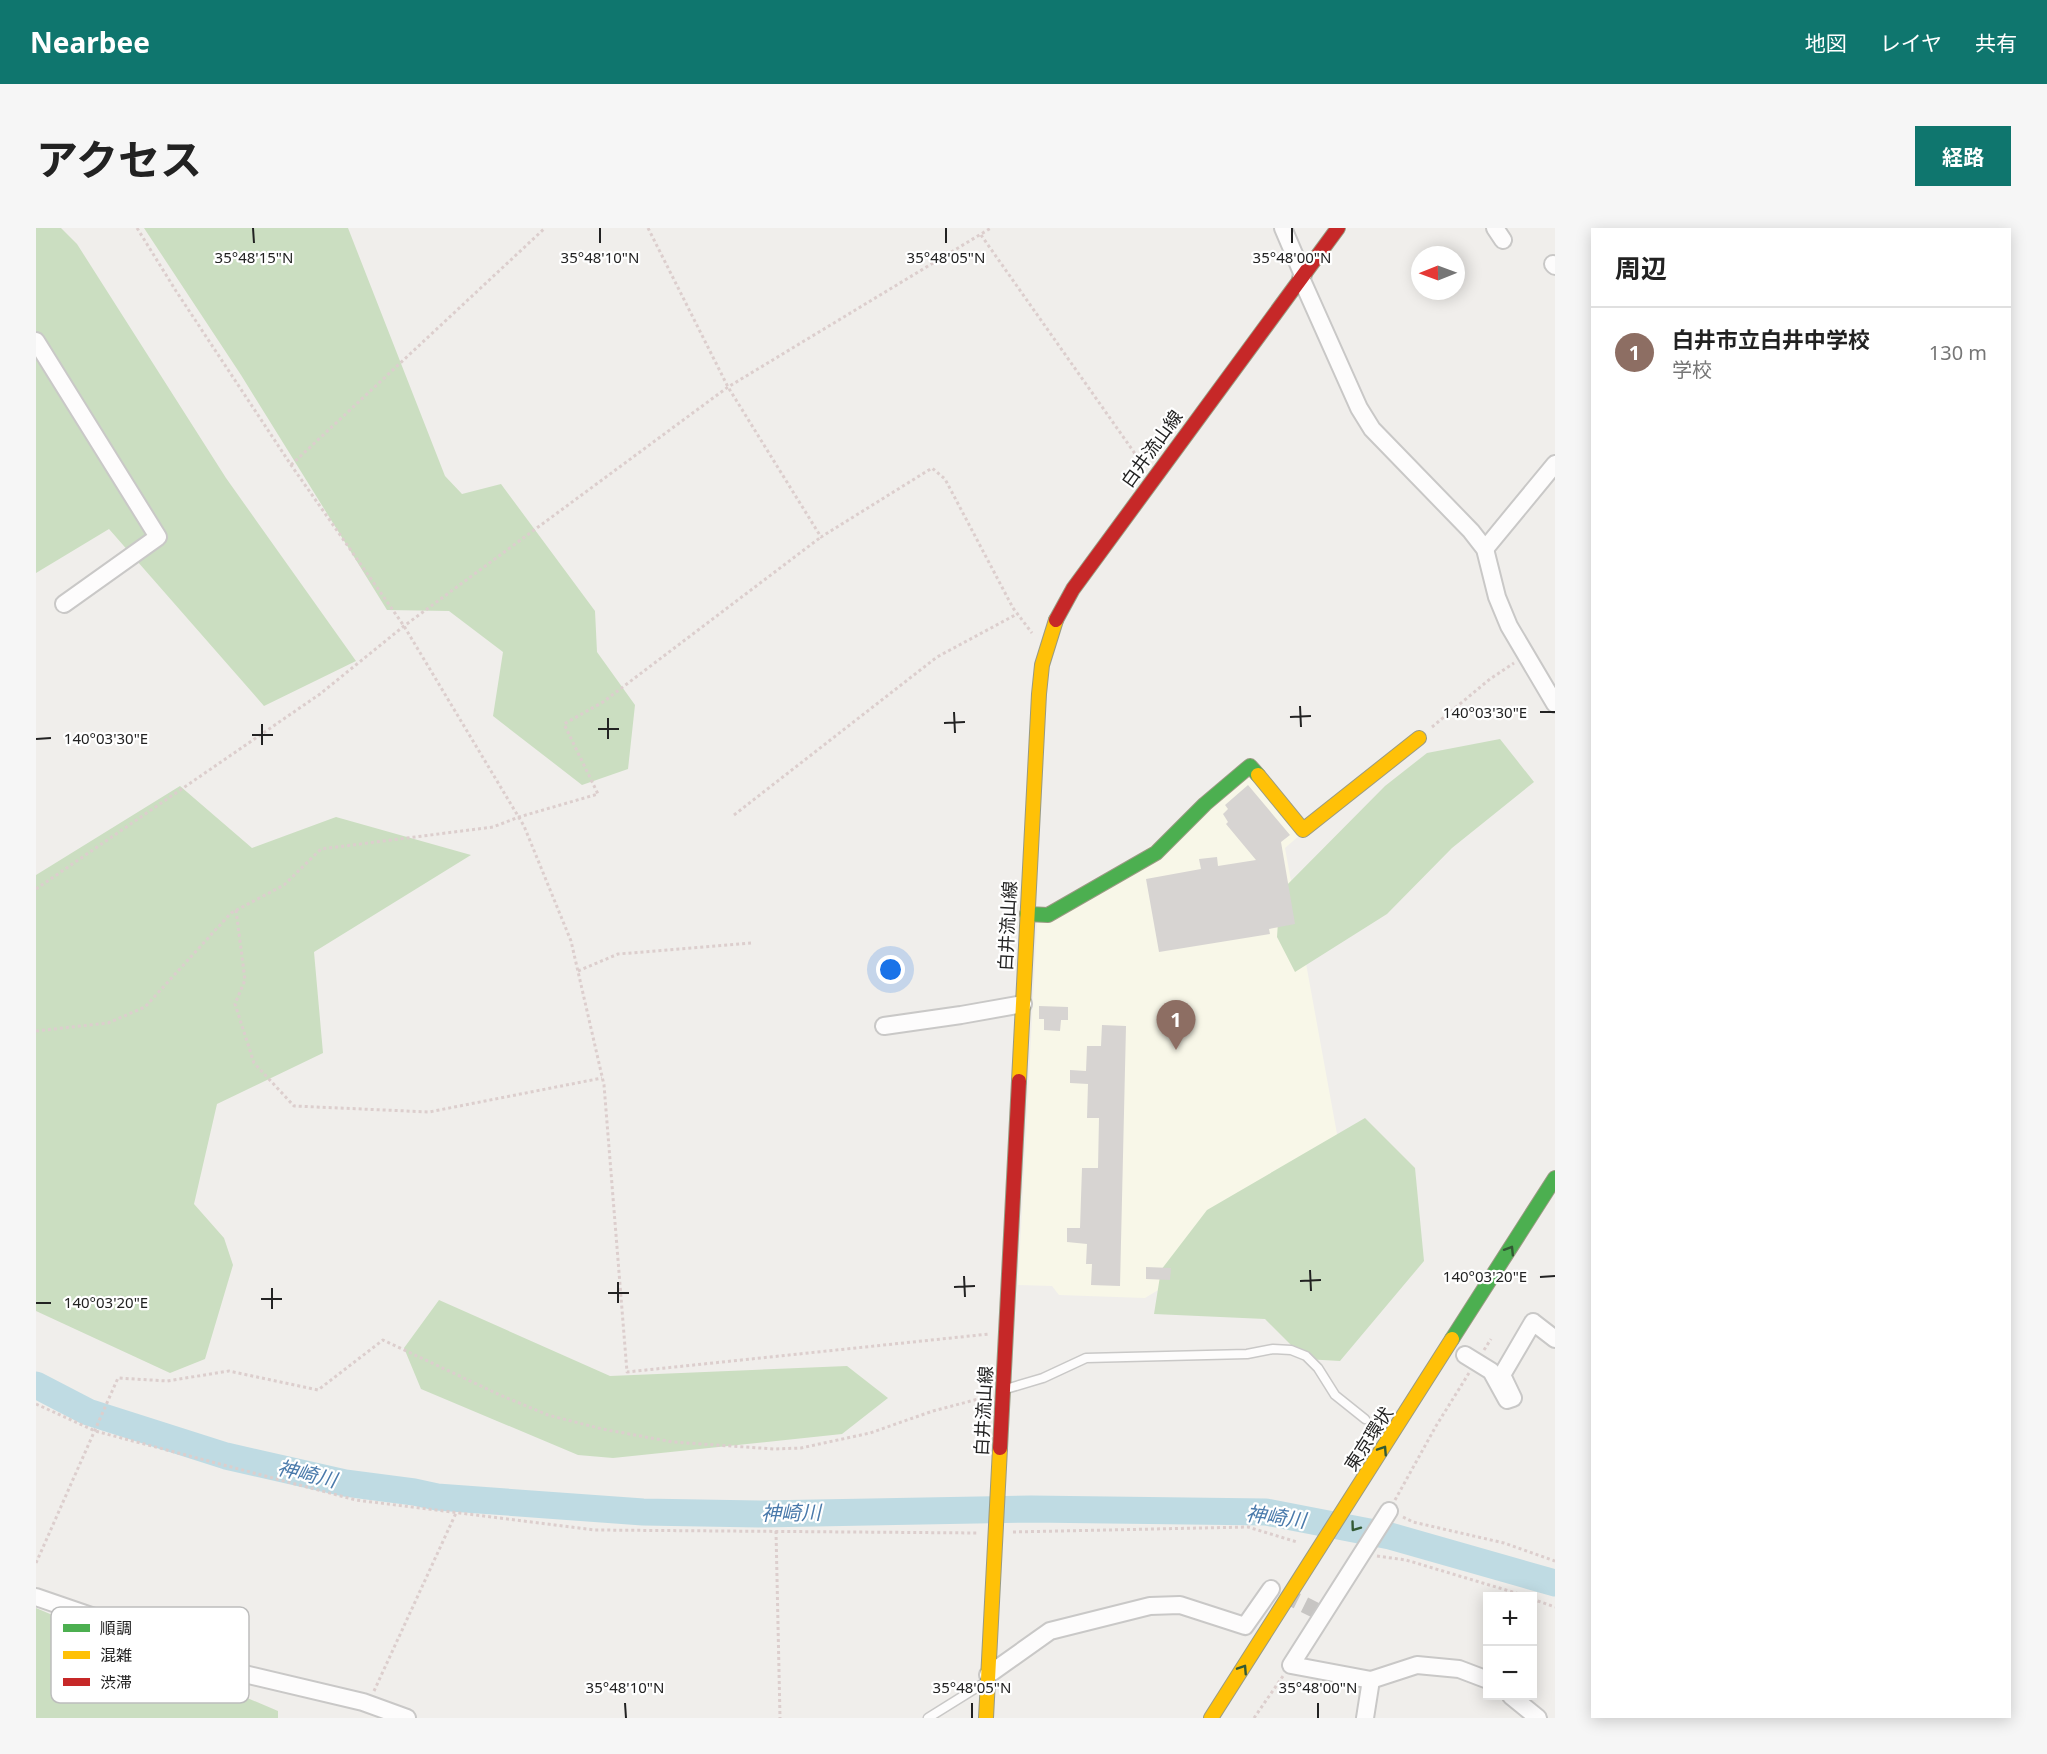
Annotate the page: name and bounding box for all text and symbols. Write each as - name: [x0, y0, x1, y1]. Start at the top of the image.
- text: Nearbee: [30, 23, 150, 61]
- text: 地図: [1805, 29, 1847, 57]
- text: レイヤ: [1880, 29, 1942, 57]
- text: 共有: [1975, 29, 2017, 57]
- button: 経路: [1915, 126, 2011, 186]
- text: アクセス: [36, 130, 202, 187]
- north arrow: [1411, 246, 1465, 300]
- text: 35°48'15"N: [215, 247, 293, 267]
- text: 35°48'10"N: [561, 247, 639, 267]
- text: 35°48'05"N: [907, 247, 985, 267]
- text: 35°48'00"N: [1253, 247, 1331, 267]
- text: 周辺: [1615, 250, 1667, 286]
- text: 白井市立白井中学校: [1672, 324, 1870, 354]
- text: 1: [1629, 339, 1640, 366]
- text: 130 m: [1929, 339, 1987, 366]
- text: 学校: [1672, 356, 1712, 383]
- street label: 白井流山線: [1115, 405, 1187, 492]
- text: 140°03'30"E: [1443, 702, 1527, 722]
- text: 140°03'30"E: [64, 728, 148, 748]
- street label: 白井流山線: [993, 880, 1021, 972]
- your location: [876, 955, 905, 984]
- pin: 1: [1156, 1000, 1196, 1050]
- one-way arrow: [1502, 1246, 1514, 1256]
- text: 140°03'20"E: [1443, 1266, 1527, 1286]
- text: 140°03'20"E: [64, 1292, 148, 1312]
- street label: 白井流山線: [969, 1365, 997, 1457]
- street label: 東京環状: [1338, 1402, 1398, 1475]
- one-way arrow: [1375, 1446, 1387, 1456]
- water label: 神崎川: [275, 1454, 341, 1494]
- water label: 神崎川: [761, 1498, 823, 1527]
- water label: 神崎川: [1245, 1499, 1309, 1534]
- one-way arrow: [1351, 1521, 1362, 1532]
- map controls: [1483, 1592, 1537, 1700]
- button: +: [1483, 1592, 1537, 1646]
- legend: [51, 1607, 249, 1703]
- text: 順調: [100, 1617, 132, 1639]
- text: 混雑: [100, 1644, 132, 1666]
- button: −: [1483, 1646, 1537, 1700]
- one-way arrow: [1235, 1665, 1247, 1675]
- text: 渋滞: [100, 1671, 132, 1693]
- text: 35°48'10"N: [586, 1677, 664, 1697]
- text: 35°48'05"N: [933, 1677, 1011, 1697]
- text: 35°48'00"N: [1279, 1677, 1357, 1697]

